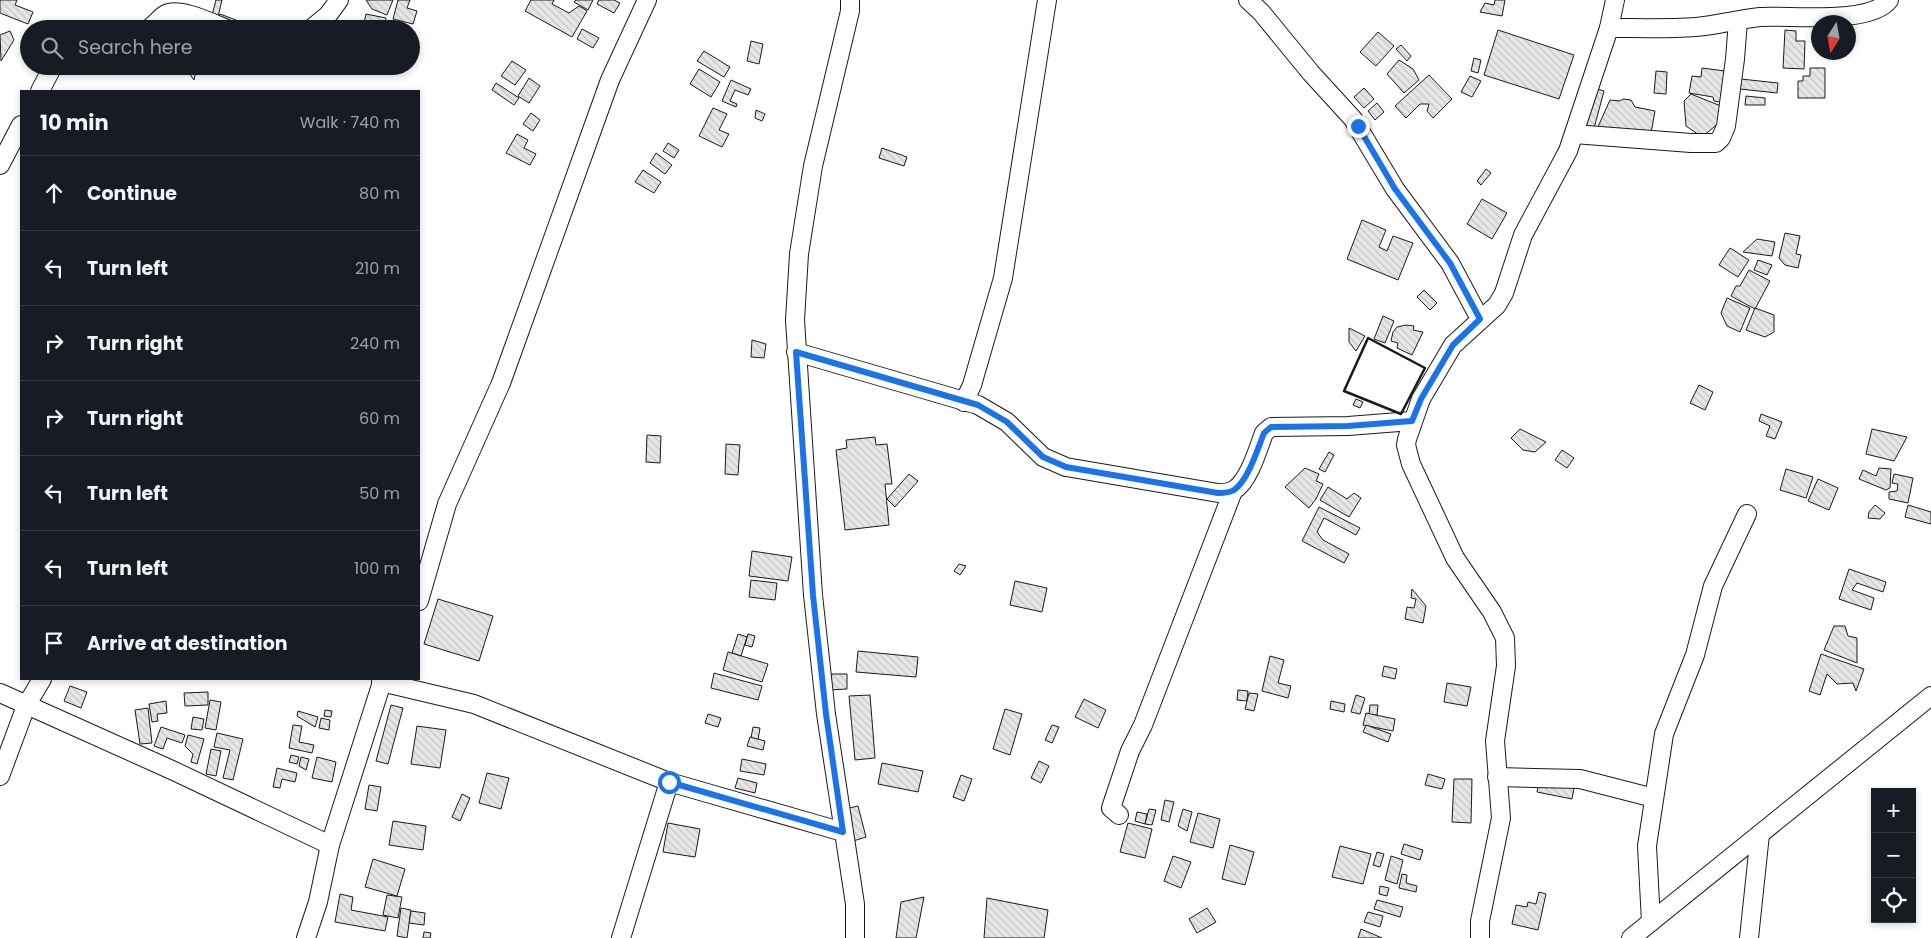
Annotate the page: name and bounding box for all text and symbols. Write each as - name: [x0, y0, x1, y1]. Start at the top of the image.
- north arrow: [1811, 15, 1856, 60]
- search box: [20, 20, 420, 75]
- icon: search: [38, 34, 66, 62]
- text: Search here: [78, 34, 192, 61]
- text: 10 min: [40, 108, 109, 137]
- text: Walk · 740 m: [300, 111, 400, 134]
- route end: [1347, 115, 1370, 138]
- icon: ahead: [40, 179, 68, 207]
- text: Continue: [87, 180, 177, 207]
- text: 80 m: [359, 182, 400, 205]
- icon: left: [40, 254, 68, 282]
- text: Turn left: [87, 255, 168, 282]
- text: 210 m: [355, 257, 400, 280]
- icon: right: [40, 329, 68, 357]
- text: Turn right: [87, 330, 183, 357]
- text: 240 m: [350, 332, 400, 355]
- icon: right: [40, 404, 68, 432]
- text: Turn right: [87, 405, 183, 432]
- text: 60 m: [359, 407, 400, 430]
- icon: left: [40, 479, 68, 507]
- text: Turn left: [87, 480, 168, 507]
- text: 50 m: [359, 482, 400, 505]
- icon: left: [40, 554, 68, 582]
- text: Turn left: [87, 555, 168, 582]
- text: 100 m: [354, 557, 400, 580]
- icon: arrive: [40, 629, 68, 657]
- text: Arrive at destination: [87, 630, 288, 657]
- route start: [658, 771, 681, 794]
- map controls: [1871, 788, 1916, 923]
- button: +: [1871, 788, 1916, 833]
- button: −: [1871, 833, 1916, 878]
- button: locate: [1871, 878, 1916, 923]

